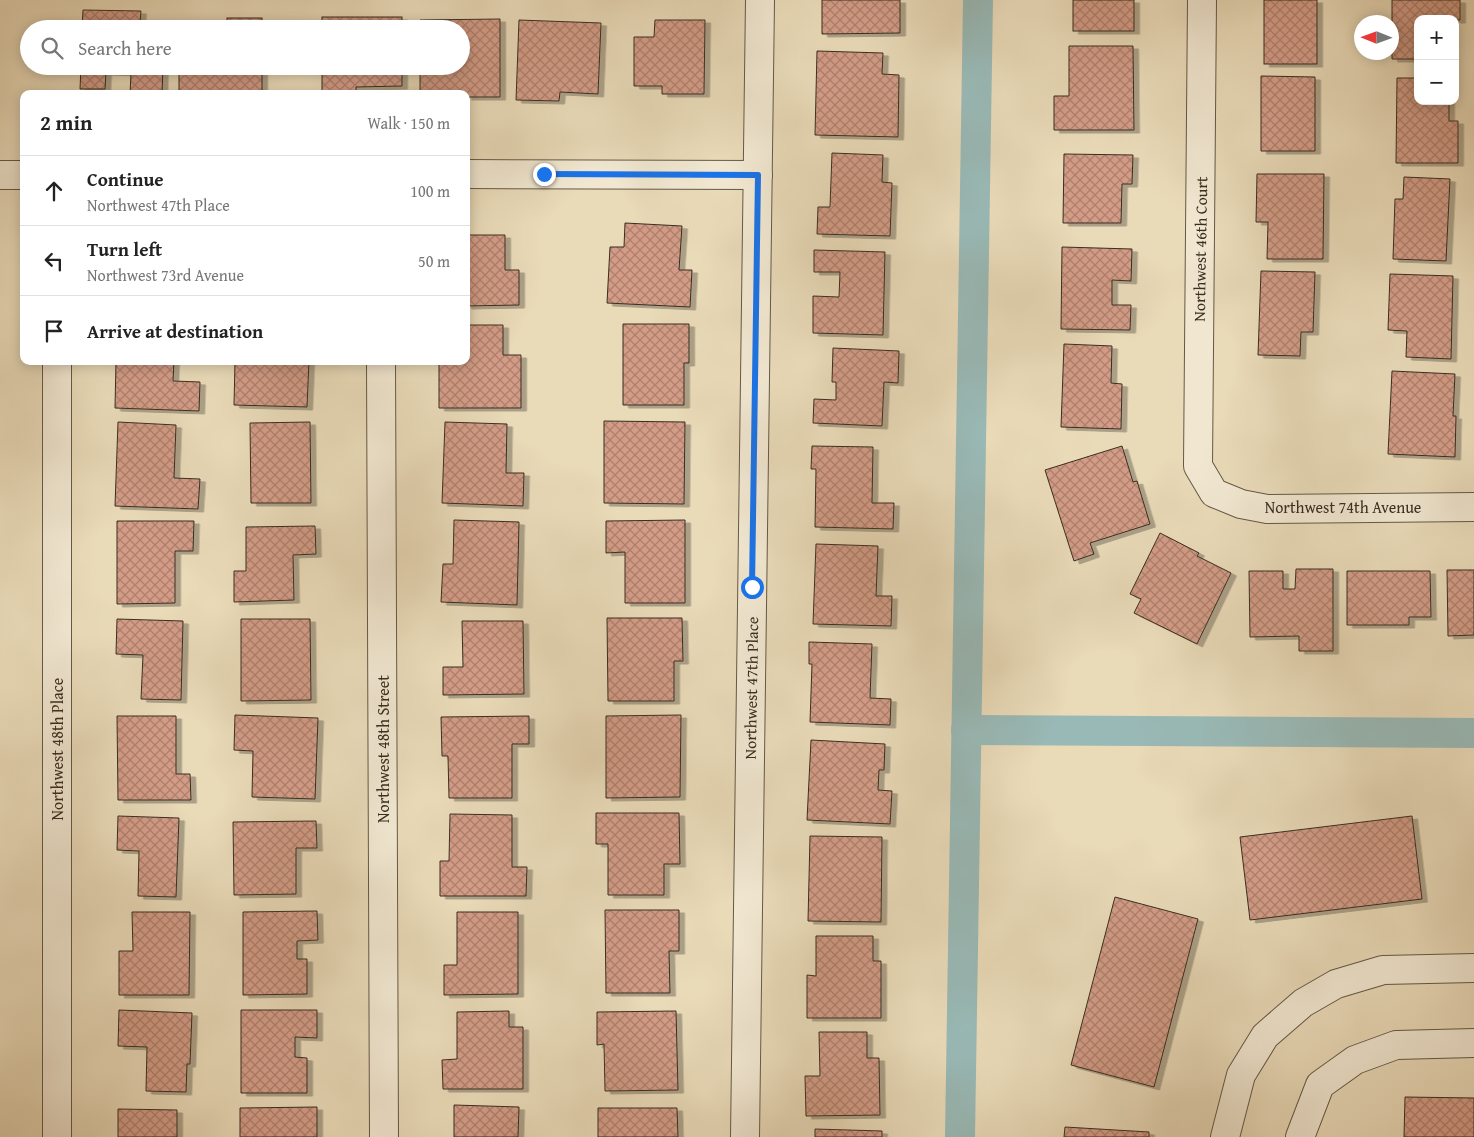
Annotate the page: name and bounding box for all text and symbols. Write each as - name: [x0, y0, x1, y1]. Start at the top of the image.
- north arrow: [1354, 15, 1399, 60]
- map controls: [1414, 15, 1459, 105]
- button: +: [1414, 15, 1459, 60]
- search box: [20, 20, 470, 75]
- icon: search: [38, 34, 66, 62]
- text: Search here: [78, 34, 172, 62]
- button: −: [1414, 60, 1459, 105]
- text: 2 min: [40, 107, 92, 138]
- text: Walk · 150 m: [367, 111, 450, 135]
- route end: [533, 163, 556, 186]
- text: Continue: [87, 165, 164, 193]
- street label: Northwest 46th Court: [1187, 176, 1213, 322]
- icon: ahead: [40, 177, 68, 205]
- text: 100 m: [410, 179, 450, 203]
- text: Northwest 47th Place: [87, 193, 230, 217]
- text: Turn left: [87, 235, 162, 263]
- icon: left: [40, 247, 68, 275]
- text: 50 m: [418, 249, 450, 273]
- text: Northwest 73rd Avenue: [87, 263, 244, 287]
- icon: arrive: [40, 317, 68, 345]
- text: Arrive at destination: [87, 317, 263, 345]
- street label: Northwest 74th Avenue: [1265, 495, 1421, 519]
- route start: [741, 576, 764, 599]
- street label: Northwest 47th Place: [738, 616, 764, 760]
- street label: Northwest 48th Street: [371, 675, 395, 823]
- street label: Northwest 48th Place: [45, 678, 69, 820]

